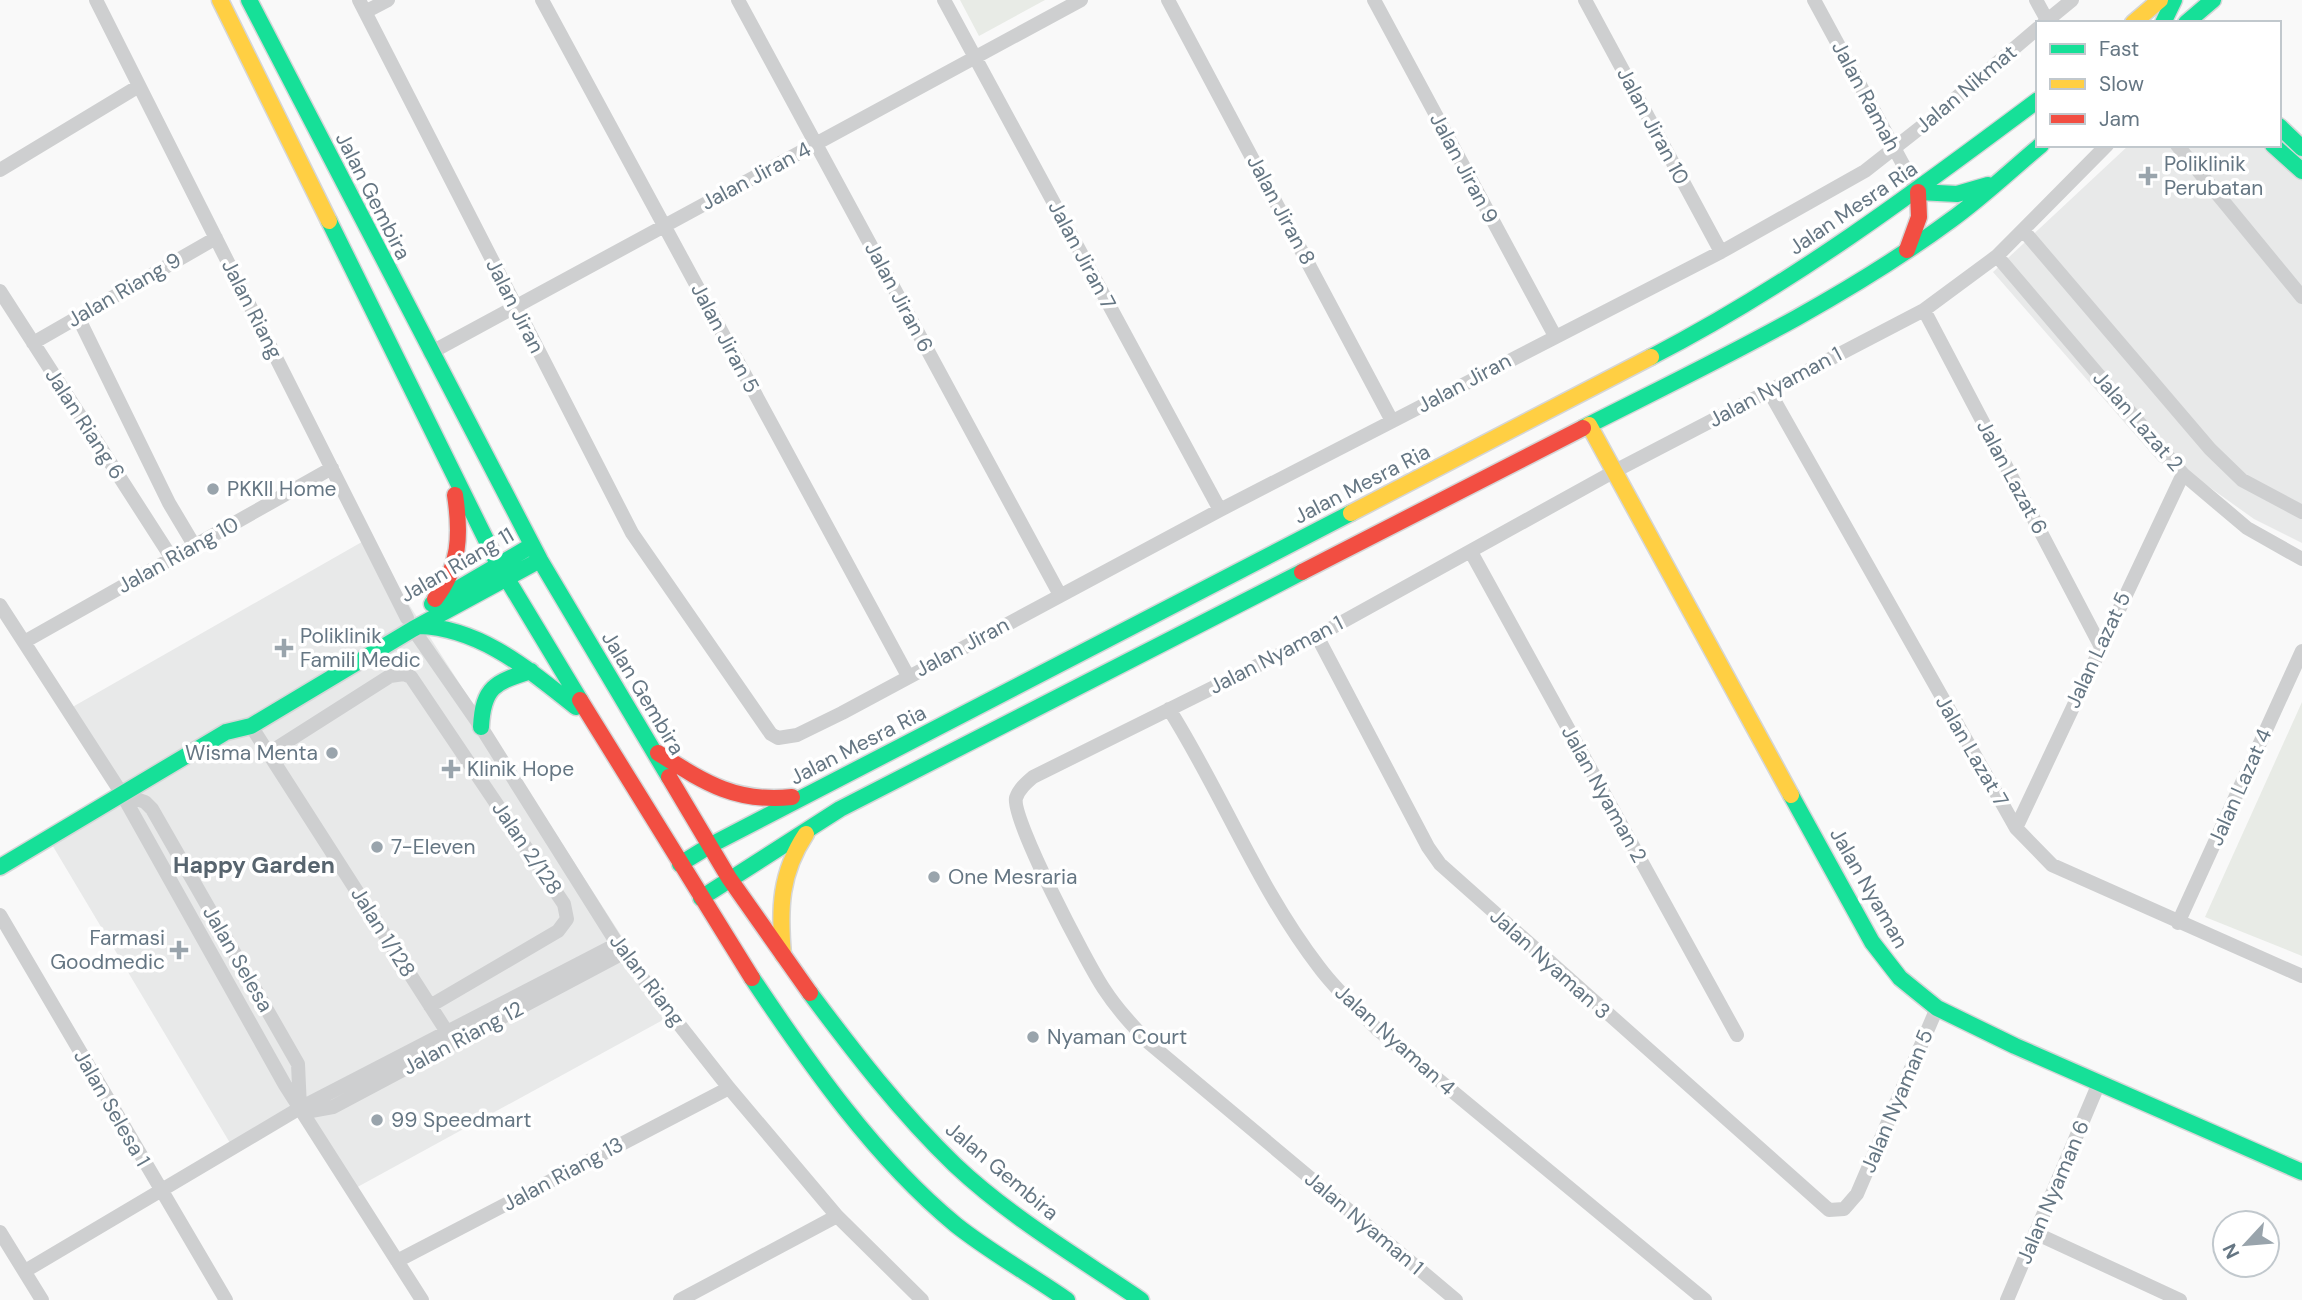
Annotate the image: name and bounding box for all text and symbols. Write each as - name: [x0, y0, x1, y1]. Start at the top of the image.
- legend: [2036, 21, 2281, 147]
- text: Fast: [2099, 35, 2139, 63]
- street label: Jalan Ramah: [1825, 36, 1907, 156]
- street label: Jalan Nikmat: [1910, 38, 2022, 140]
- street label: Jalan Jiran 10: [1610, 62, 1696, 190]
- text: Slow: [2099, 70, 2144, 98]
- text: Jam: [2099, 105, 2140, 133]
- street label: Jalan Jiran 9: [1423, 108, 1505, 228]
- street label: Jalan Gembira: [329, 127, 417, 265]
- street label: Jalan Jiran 4: [696, 135, 816, 217]
- street label: Jalan Jiran 8: [1240, 150, 1322, 270]
- place label: Poliklinik Perubatan: [2164, 150, 2263, 202]
- street label: Jalan Mesra Ria: [1783, 155, 1923, 261]
- marker: Poliklinik Perubatan: [2138, 166, 2158, 186]
- street label: Jalan Jiran 7: [1042, 196, 1122, 314]
- street label: Jalan Jiran 6: [858, 237, 940, 357]
- street label: Jalan Riang 9: [62, 246, 186, 334]
- street label: Jalan Riang: [215, 254, 289, 364]
- street label: Jalan Jiran: [479, 254, 551, 358]
- street label: Jalan Jiran 5: [684, 278, 766, 398]
- street label: Jalan Nyaman 1: [1704, 340, 1846, 434]
- street label: Jalan Jiran: [1412, 347, 1516, 419]
- street label: Jalan Riang 6: [39, 363, 131, 485]
- street label: Jalan Lazat 2: [2086, 365, 2190, 477]
- street label: Jalan Lazat 6: [1970, 415, 2054, 539]
- street label: Jalan Mesra Ria: [1289, 438, 1435, 530]
- place label: PKKII Home: [227, 475, 337, 503]
- marker: PKKII Home: [205, 481, 221, 497]
- street label: Jalan Riang 10: [112, 510, 244, 600]
- street label: Jalan Riang 11: [395, 521, 519, 609]
- street label: Jalan Lazat 5: [2059, 587, 2137, 713]
- street label: Jalan Nyaman 1: [1204, 609, 1348, 701]
- street label: Jalan Jiran: [910, 611, 1014, 683]
- place label: Poliklinik Famili Medic: [300, 622, 421, 674]
- street label: Jalan Gembira: [595, 626, 691, 760]
- marker: Poliklinik Famili Medic: [274, 638, 294, 658]
- street label: Jalan Lazat 7: [1929, 690, 2015, 812]
- street label: Jalan Mesra Ria: [785, 699, 931, 791]
- street label: Jalan Nyaman 2: [1555, 721, 1653, 867]
- street label: Jalan Lazat 4: [2202, 724, 2278, 850]
- place label: Wisma Menta: [185, 739, 318, 767]
- marker: Wisma Menta: [324, 745, 340, 761]
- place label: Klinik Hope: [467, 755, 574, 783]
- marker: Klinik Hope: [441, 759, 461, 779]
- street label: Jalan 2/128: [485, 796, 569, 900]
- street label: Jalan Nyaman: [1823, 823, 1915, 953]
- place label: 7-Eleven: [391, 833, 475, 861]
- marker: 7-Eleven: [369, 839, 385, 855]
- district label: Happy Garden: [173, 850, 335, 880]
- place label: One Mesraria: [948, 863, 1077, 891]
- marker: One Mesraria: [926, 869, 942, 885]
- street label: Jalan 1/128: [344, 882, 422, 982]
- street label: Jalan Selesa: [196, 901, 280, 1017]
- street label: Jalan Nyaman 3: [1484, 902, 1616, 1026]
- place label: Farmasi Goodmedic: [50, 924, 165, 976]
- street label: Jalan Riang: [603, 928, 691, 1032]
- marker: Farmasi Goodmedic: [171, 942, 187, 958]
- street label: Jalan Nyaman 4: [1329, 978, 1461, 1102]
- street label: Jalan Riang 12: [398, 995, 528, 1081]
- place label: Nyaman Court: [1047, 1023, 1187, 1051]
- street label: Jalan Nyaman 5: [1854, 1025, 1940, 1177]
- marker: Nyaman Court: [1025, 1029, 1041, 1045]
- street label: Jalan Selesa 1: [67, 1044, 157, 1172]
- place label: 99 Speedmart: [391, 1106, 531, 1134]
- marker: 99 Speedmart: [369, 1112, 385, 1128]
- street label: Jalan Gembira: [940, 1115, 1064, 1227]
- street label: Jalan Nyaman 6: [2010, 1116, 2096, 1268]
- street label: Jalan Riang 13: [498, 1130, 628, 1218]
- street label: Jalan Nyaman 1: [1299, 1165, 1429, 1281]
- north arrow: [2211, 1209, 2281, 1279]
- text: N: [2217, 1240, 2245, 1263]

